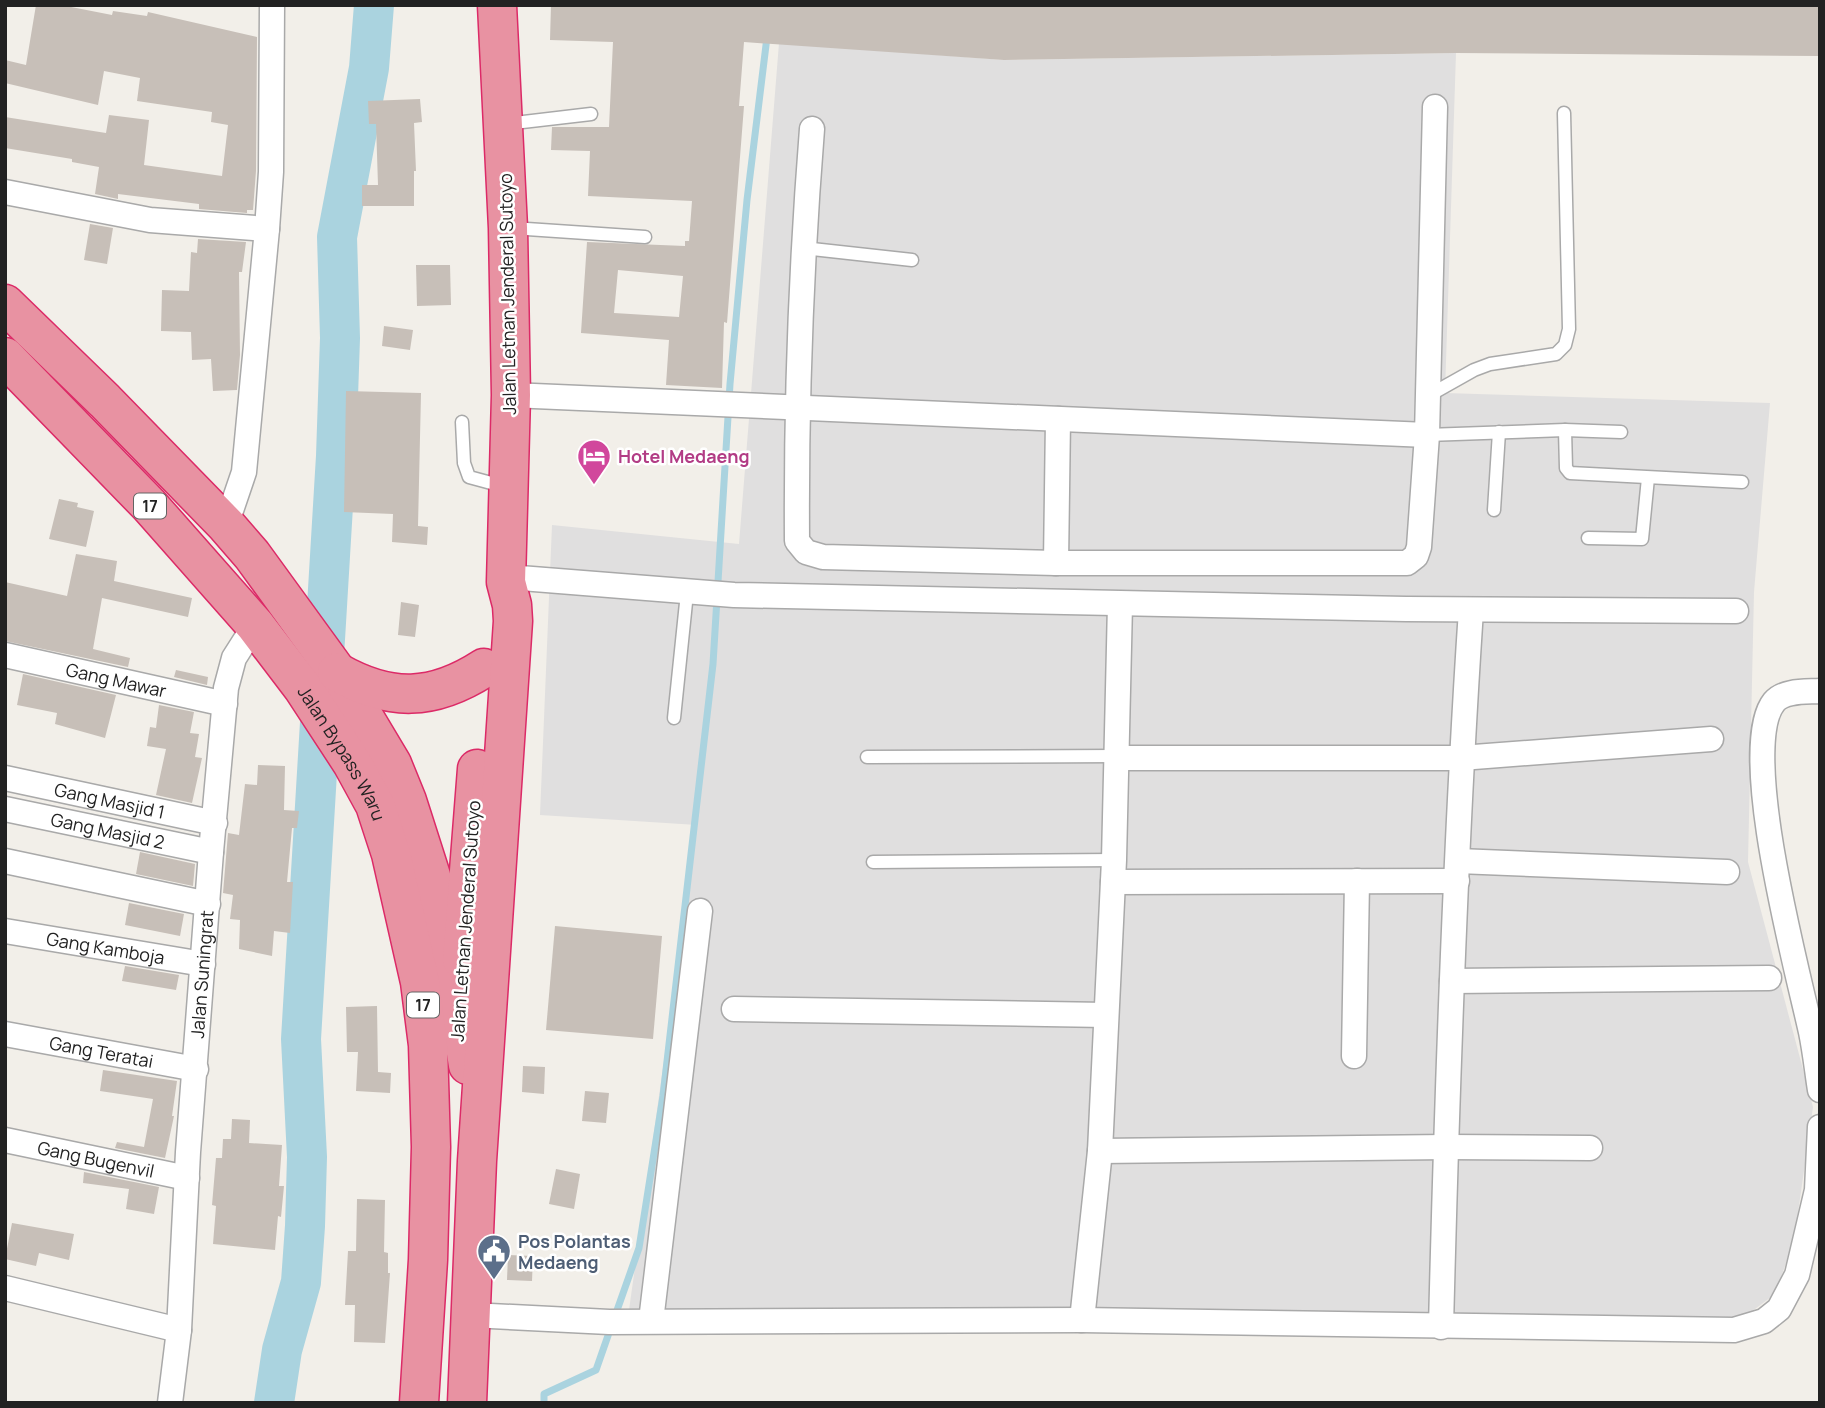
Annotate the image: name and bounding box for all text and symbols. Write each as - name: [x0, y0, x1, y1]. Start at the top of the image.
- street label: Jalan Letnan Jenderal Sutoyo: [493, 173, 521, 415]
- hotel icon: Hotel Medaeng: [575, 437, 613, 486]
- place label: Hotel Medaeng: [618, 444, 750, 468]
- road number: 17: [134, 494, 166, 519]
- street label: Gang Mawar: [64, 657, 169, 703]
- street label: Jalan Bypass Waru: [293, 681, 391, 824]
- street label: Gang Masjid 1: [52, 777, 167, 824]
- street label: Jalan Letnan Jenderal Sutoyo: [445, 800, 485, 1042]
- street label: Gang Masjid 2: [49, 807, 167, 854]
- street label: Jalan Suningrat: [185, 909, 218, 1039]
- street label: Gang Kamboja: [45, 926, 166, 969]
- road number: 17: [407, 993, 439, 1018]
- street label: Gang Teratai: [48, 1030, 155, 1073]
- street label: Gang Bugenvil: [36, 1135, 157, 1183]
- place label: Pos Polantas Medaeng: [518, 1229, 631, 1274]
- public building icon: Pos Polantas Medaeng: [475, 1232, 513, 1281]

